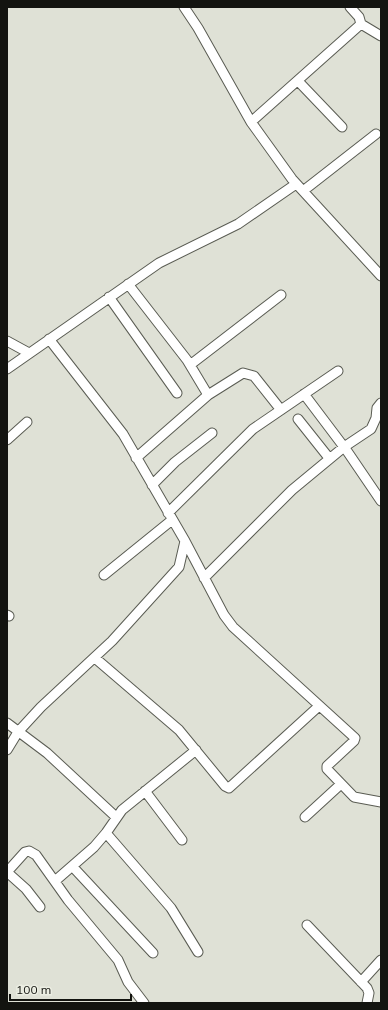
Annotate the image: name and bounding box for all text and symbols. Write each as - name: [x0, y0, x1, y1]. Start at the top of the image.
- scale bar: [10, 976, 131, 1002]
- text: 100 m: [16, 982, 51, 997]

